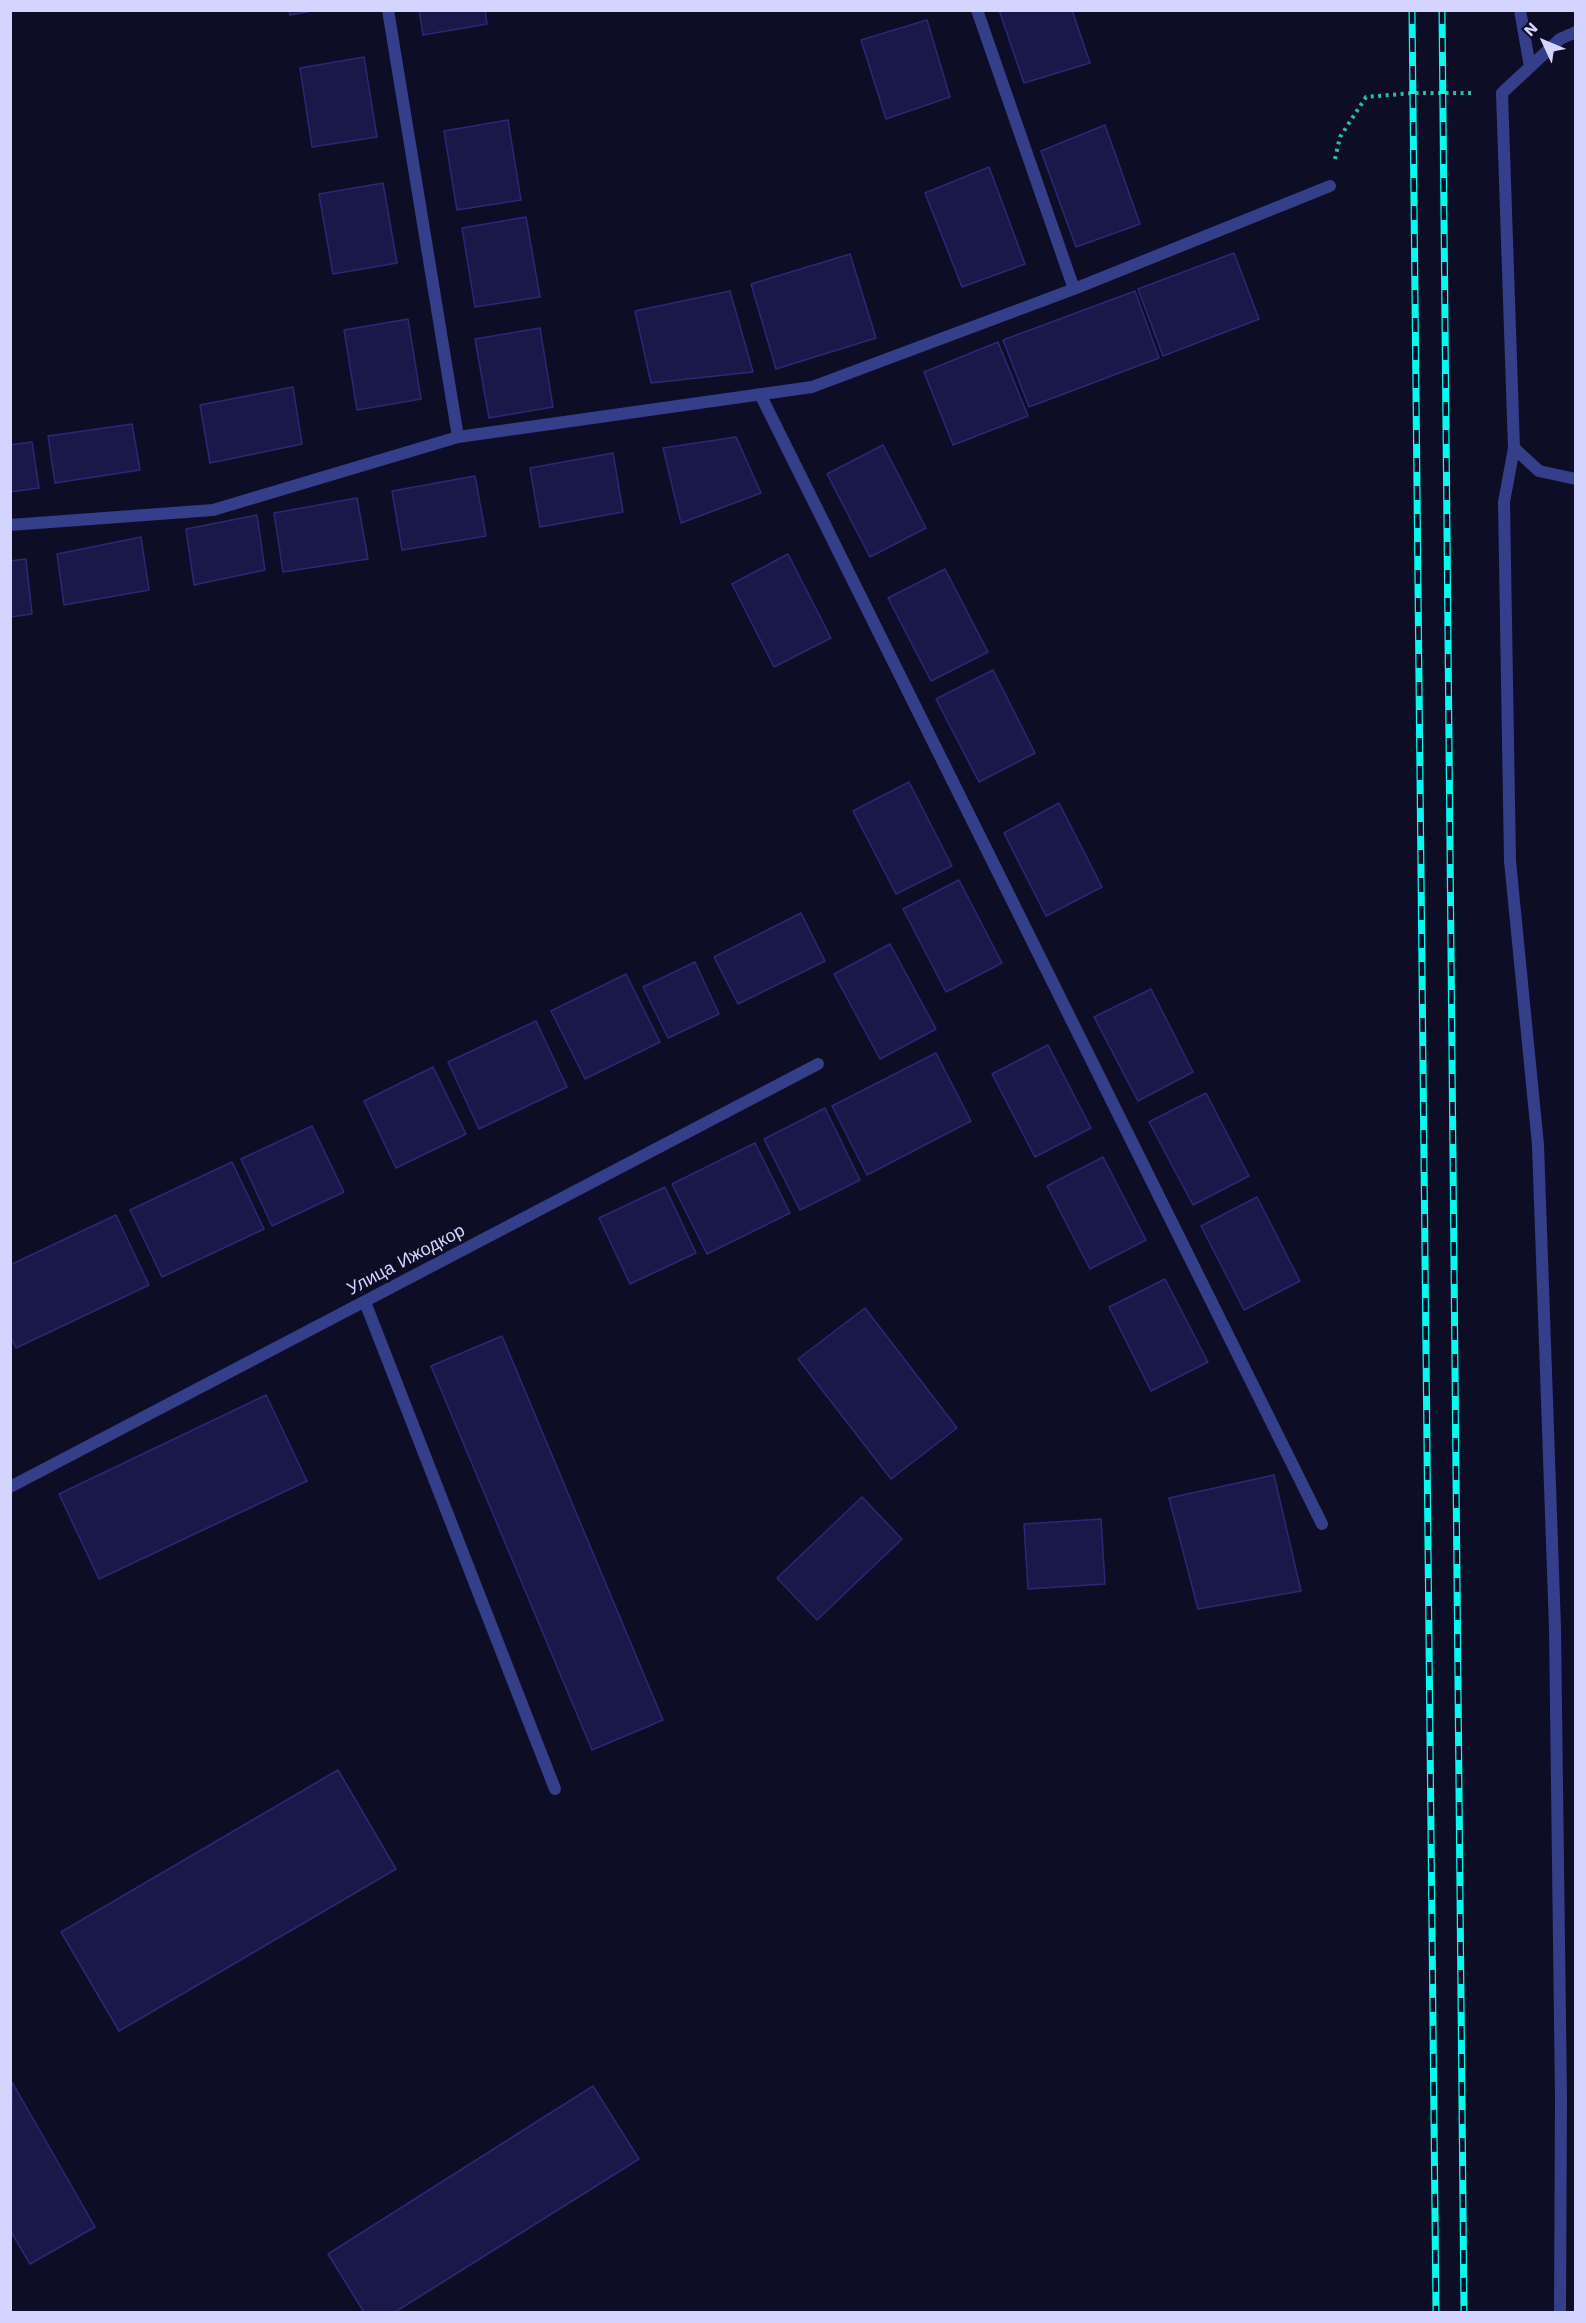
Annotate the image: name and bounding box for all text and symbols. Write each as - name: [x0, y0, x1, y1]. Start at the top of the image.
- north arrow: [1514, 12, 1574, 72]
- text: N: [1520, 18, 1542, 40]
- street label: Улица Ижодкор: [343, 1220, 469, 1300]

